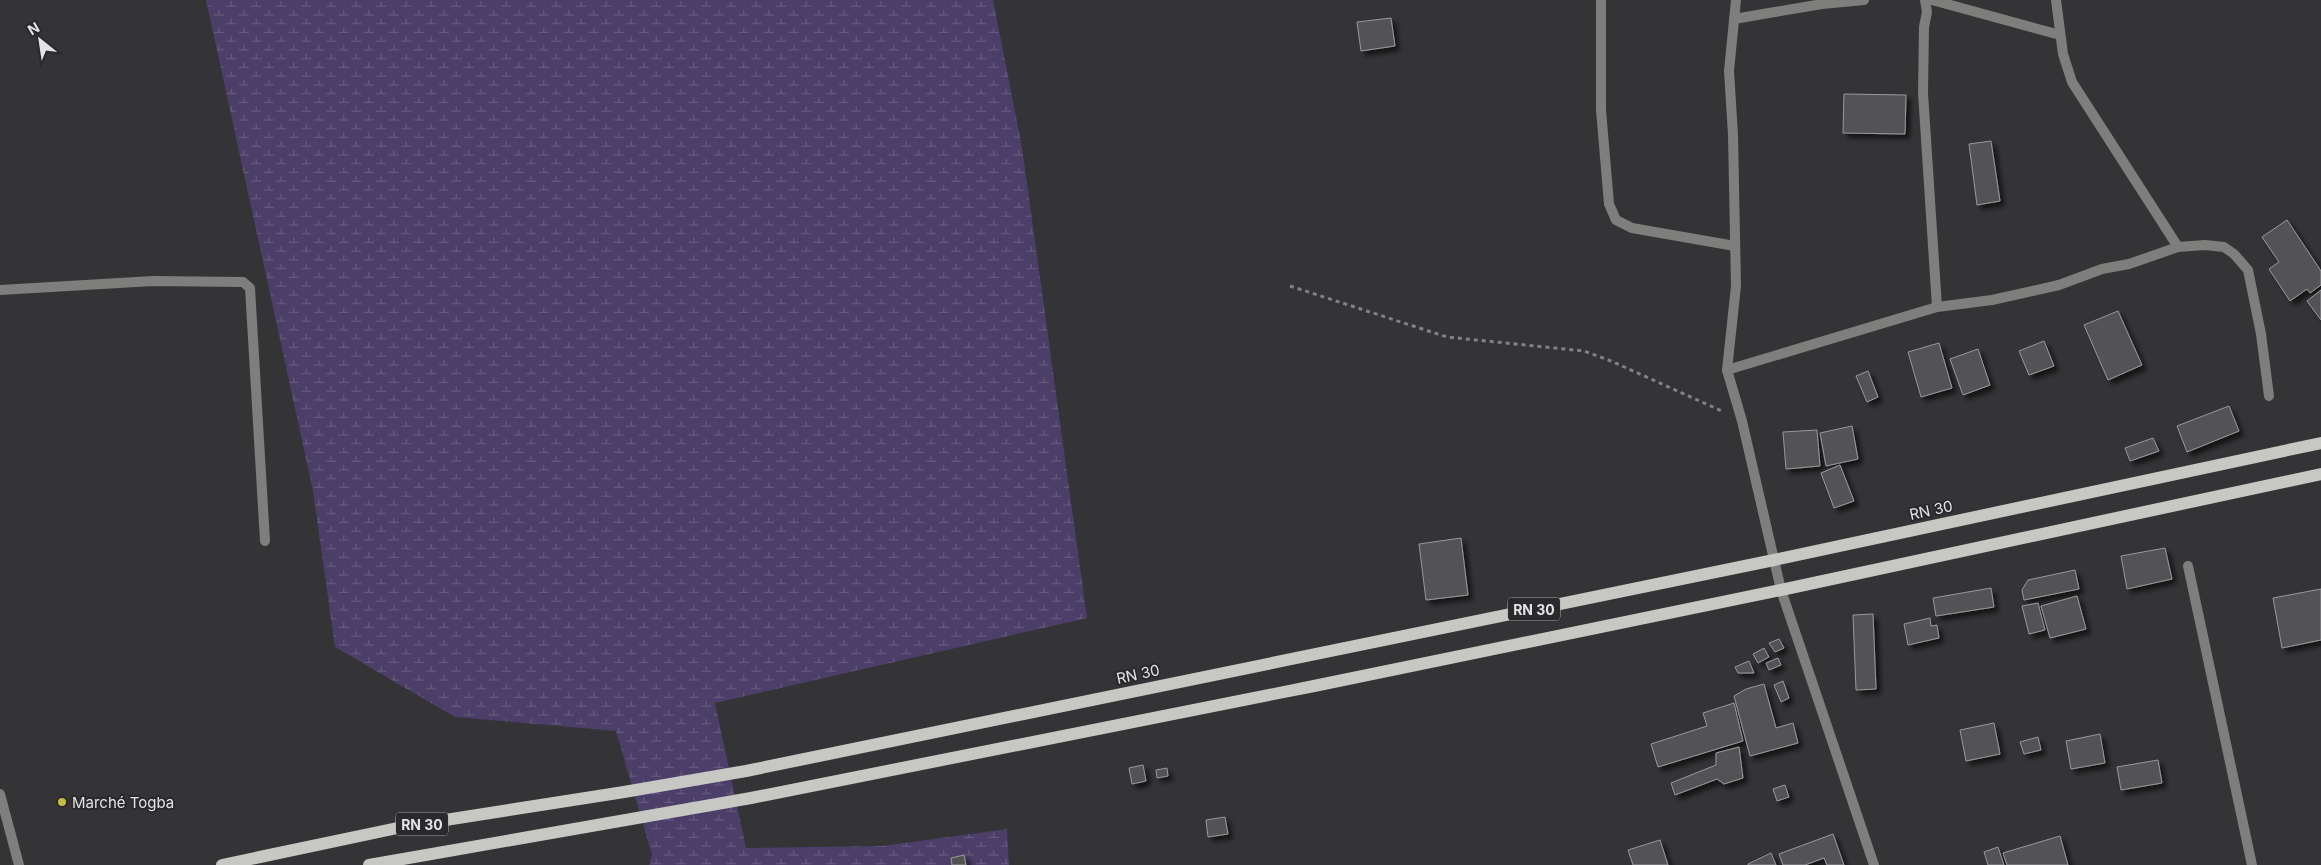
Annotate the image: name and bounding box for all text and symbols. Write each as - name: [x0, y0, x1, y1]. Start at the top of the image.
- north arrow: [15, 15, 65, 65]
- text: N: [24, 18, 42, 38]
- street label: RN 30: [1908, 496, 1954, 524]
- road number: RN 30: [1508, 598, 1560, 620]
- street label: RN 30: [1115, 660, 1161, 688]
- place label: Marché Togba: [72, 793, 174, 812]
- marker: Marché Togba: [56, 796, 68, 808]
- road number: RN 30: [396, 812, 448, 836]

